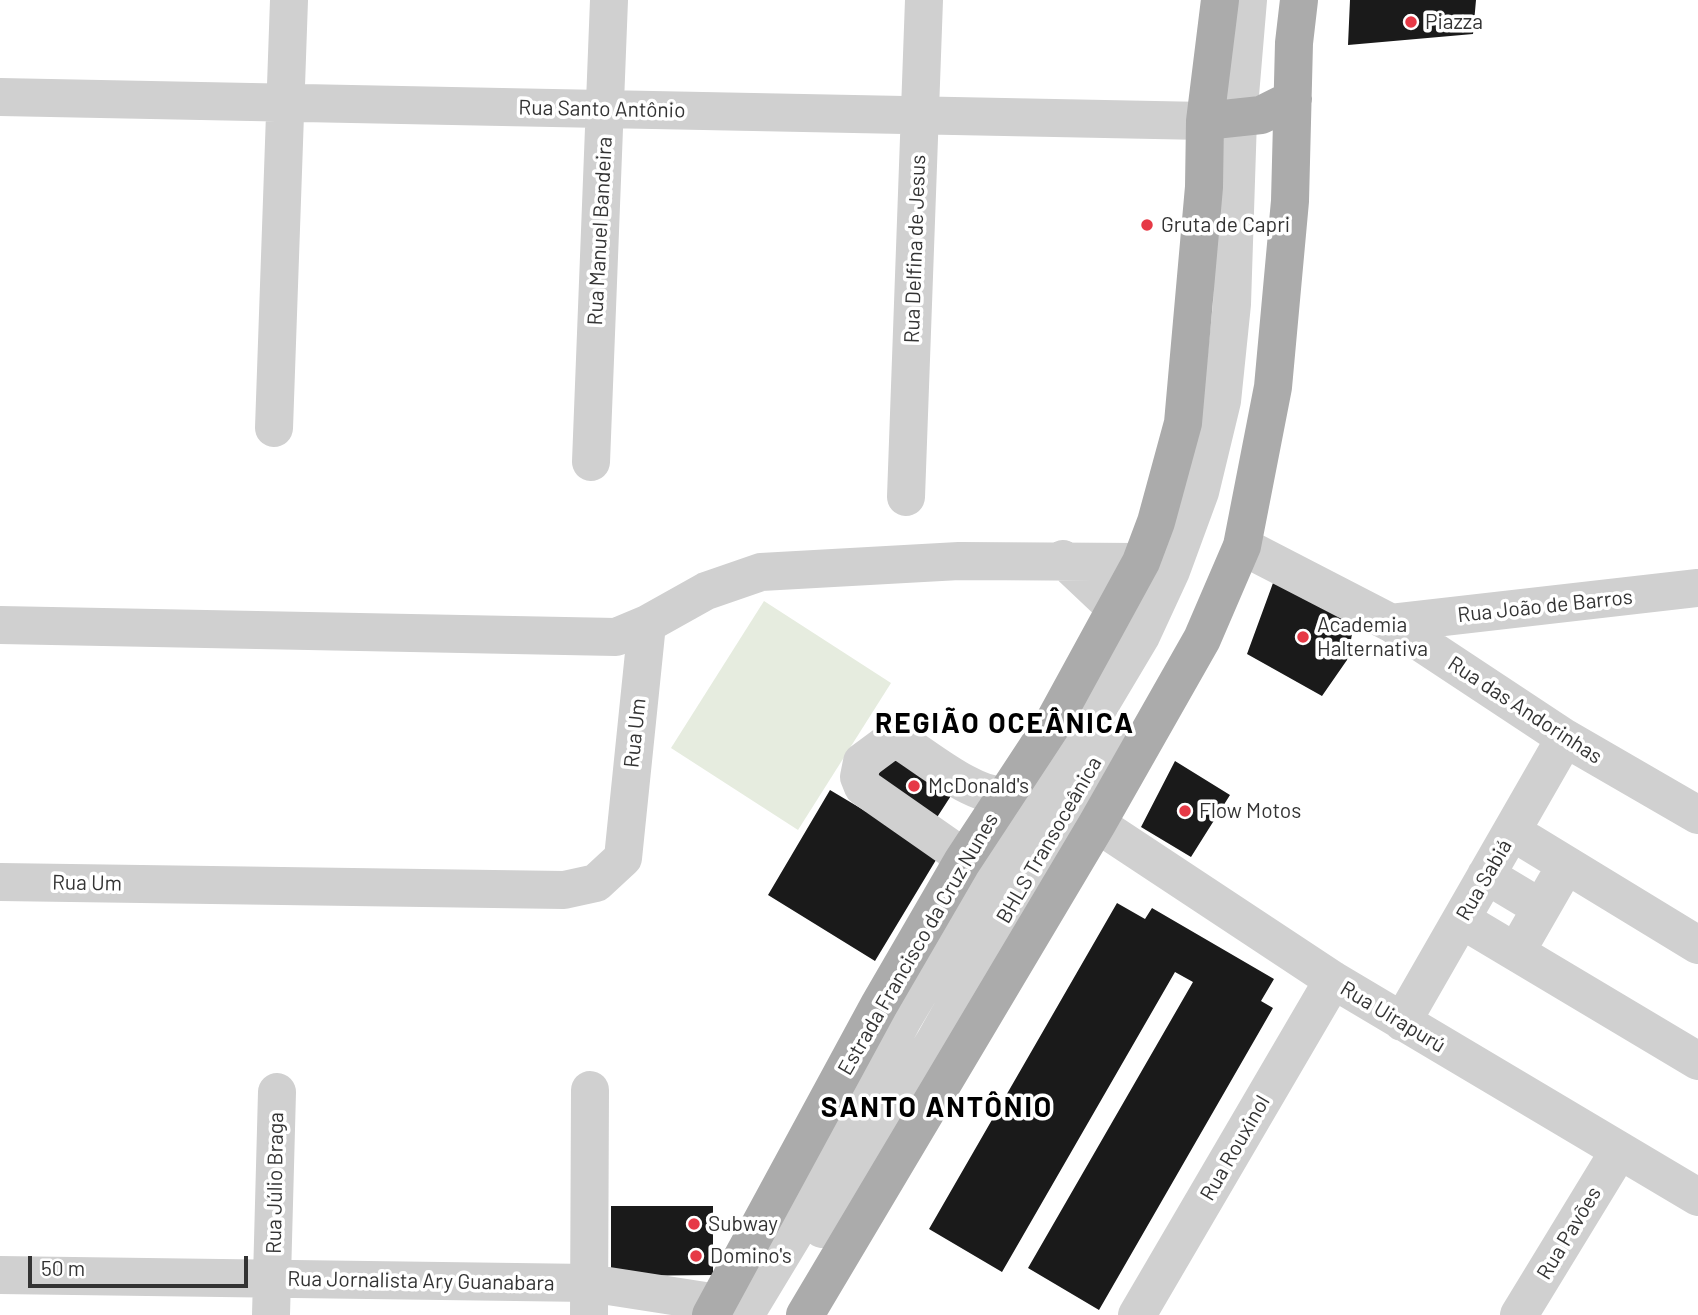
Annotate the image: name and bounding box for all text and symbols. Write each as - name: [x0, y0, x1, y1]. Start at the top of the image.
- place label: Piazza: [1425, 9, 1483, 35]
- marker: Piazza: [1403, 14, 1419, 30]
- street label: Rua Santo Antônio: [518, 95, 686, 123]
- street label: Rua Manuel Bandeira: [582, 136, 618, 326]
- street label: Rua Delfina de Jesus: [899, 154, 931, 344]
- place label: Gruta de Capri: [1161, 212, 1290, 238]
- marker: Gruta de Capri: [1139, 217, 1155, 233]
- street label: Rua João de Barros: [1456, 584, 1634, 628]
- place label: Academia Halternativa: [1317, 612, 1428, 662]
- marker: Academia Halternativa: [1295, 629, 1311, 645]
- street label: Rua das Andorinhas: [1443, 651, 1607, 769]
- street label: Rua Um: [619, 697, 651, 769]
- district label: REGIÃO OCEÂNICA: [877, 707, 1133, 741]
- street label: BHLS Transoceânica: [991, 752, 1107, 928]
- place label: McDonald's: [928, 773, 1029, 799]
- marker: McDonald's: [906, 778, 922, 794]
- place label: Flow Motos: [1199, 798, 1301, 824]
- marker: Flow Motos: [1177, 803, 1193, 819]
- street label: Estrada Francisco da Cruz Nunes: [832, 808, 1004, 1080]
- street label: Rua Sabiá: [1451, 835, 1517, 925]
- street label: Rua Um: [52, 870, 122, 896]
- street label: Rua Uirapurú: [1336, 976, 1450, 1058]
- district label: SANTO ANTÔNIO: [822, 1091, 1052, 1125]
- street label: Rua Rouxinol: [1195, 1091, 1275, 1205]
- street label: Rua Júlio Braga: [261, 1112, 289, 1254]
- street label: Rua Pavões: [1531, 1182, 1607, 1284]
- place label: Subway: [708, 1211, 778, 1237]
- marker: Subway: [686, 1216, 702, 1232]
- scale bar: [32, 1242, 252, 1286]
- place label: Domino's: [710, 1243, 792, 1269]
- marker: Domino's: [688, 1248, 704, 1264]
- text: 50 m: [41, 1255, 85, 1280]
- street label: Rua Jornalista Ary Guanabara: [287, 1266, 555, 1296]

